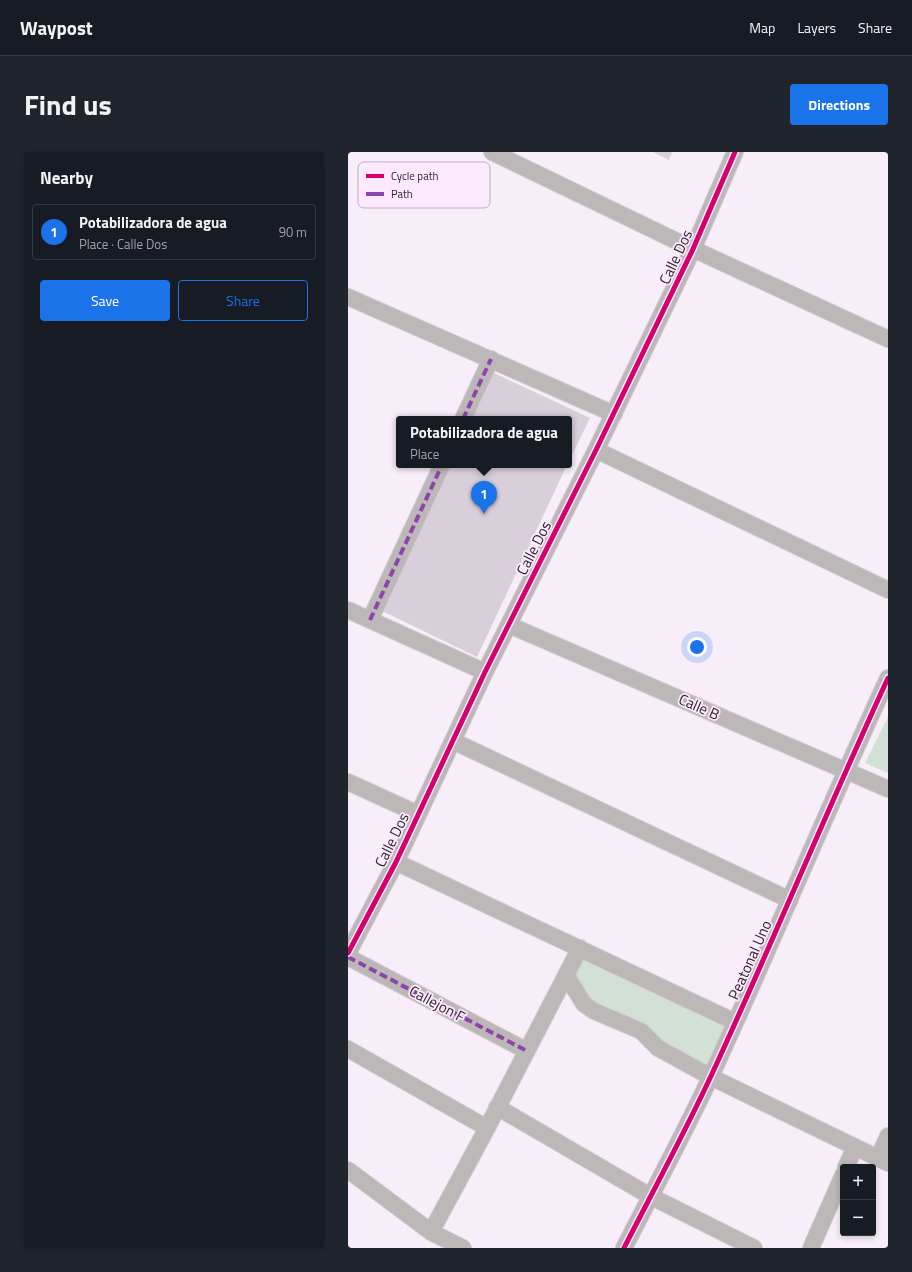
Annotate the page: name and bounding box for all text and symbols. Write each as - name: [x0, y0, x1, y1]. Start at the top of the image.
- text: Waypost: [20, 13, 93, 42]
- text: Map: [749, 17, 775, 38]
- text: Layers: [797, 17, 836, 38]
- text: Share: [858, 17, 892, 38]
- text: Find us: [24, 83, 112, 126]
- button: Directions: [790, 84, 888, 125]
- legend: [358, 162, 490, 208]
- text: Nearby: [40, 165, 93, 191]
- text: Cycle path: [391, 168, 439, 184]
- text: Path: [391, 186, 413, 202]
- text: Potabilizadora de agua: [79, 211, 227, 234]
- text: 1: [50, 222, 58, 242]
- text: 90 m: [279, 222, 307, 242]
- street label: Calle Dos: [653, 226, 698, 288]
- text: Place · Calle Dos: [79, 234, 167, 254]
- button: Save: [40, 280, 170, 321]
- button: Share: [178, 280, 308, 321]
- popup: [396, 416, 572, 468]
- text: Potabilizadora de agua: [410, 421, 558, 444]
- text: Place: [410, 444, 439, 464]
- pin: 1: [471, 481, 497, 514]
- street label: Calle Dos: [510, 517, 557, 579]
- your location: [687, 637, 707, 657]
- street label: Calle B: [675, 687, 723, 726]
- street label: Calle Dos: [368, 809, 415, 871]
- street label: Peatonal Uno: [722, 916, 777, 1003]
- street label: Callejon F: [405, 979, 469, 1028]
- map controls: [840, 1164, 876, 1236]
- button: +: [840, 1164, 876, 1200]
- button: −: [840, 1200, 876, 1236]

